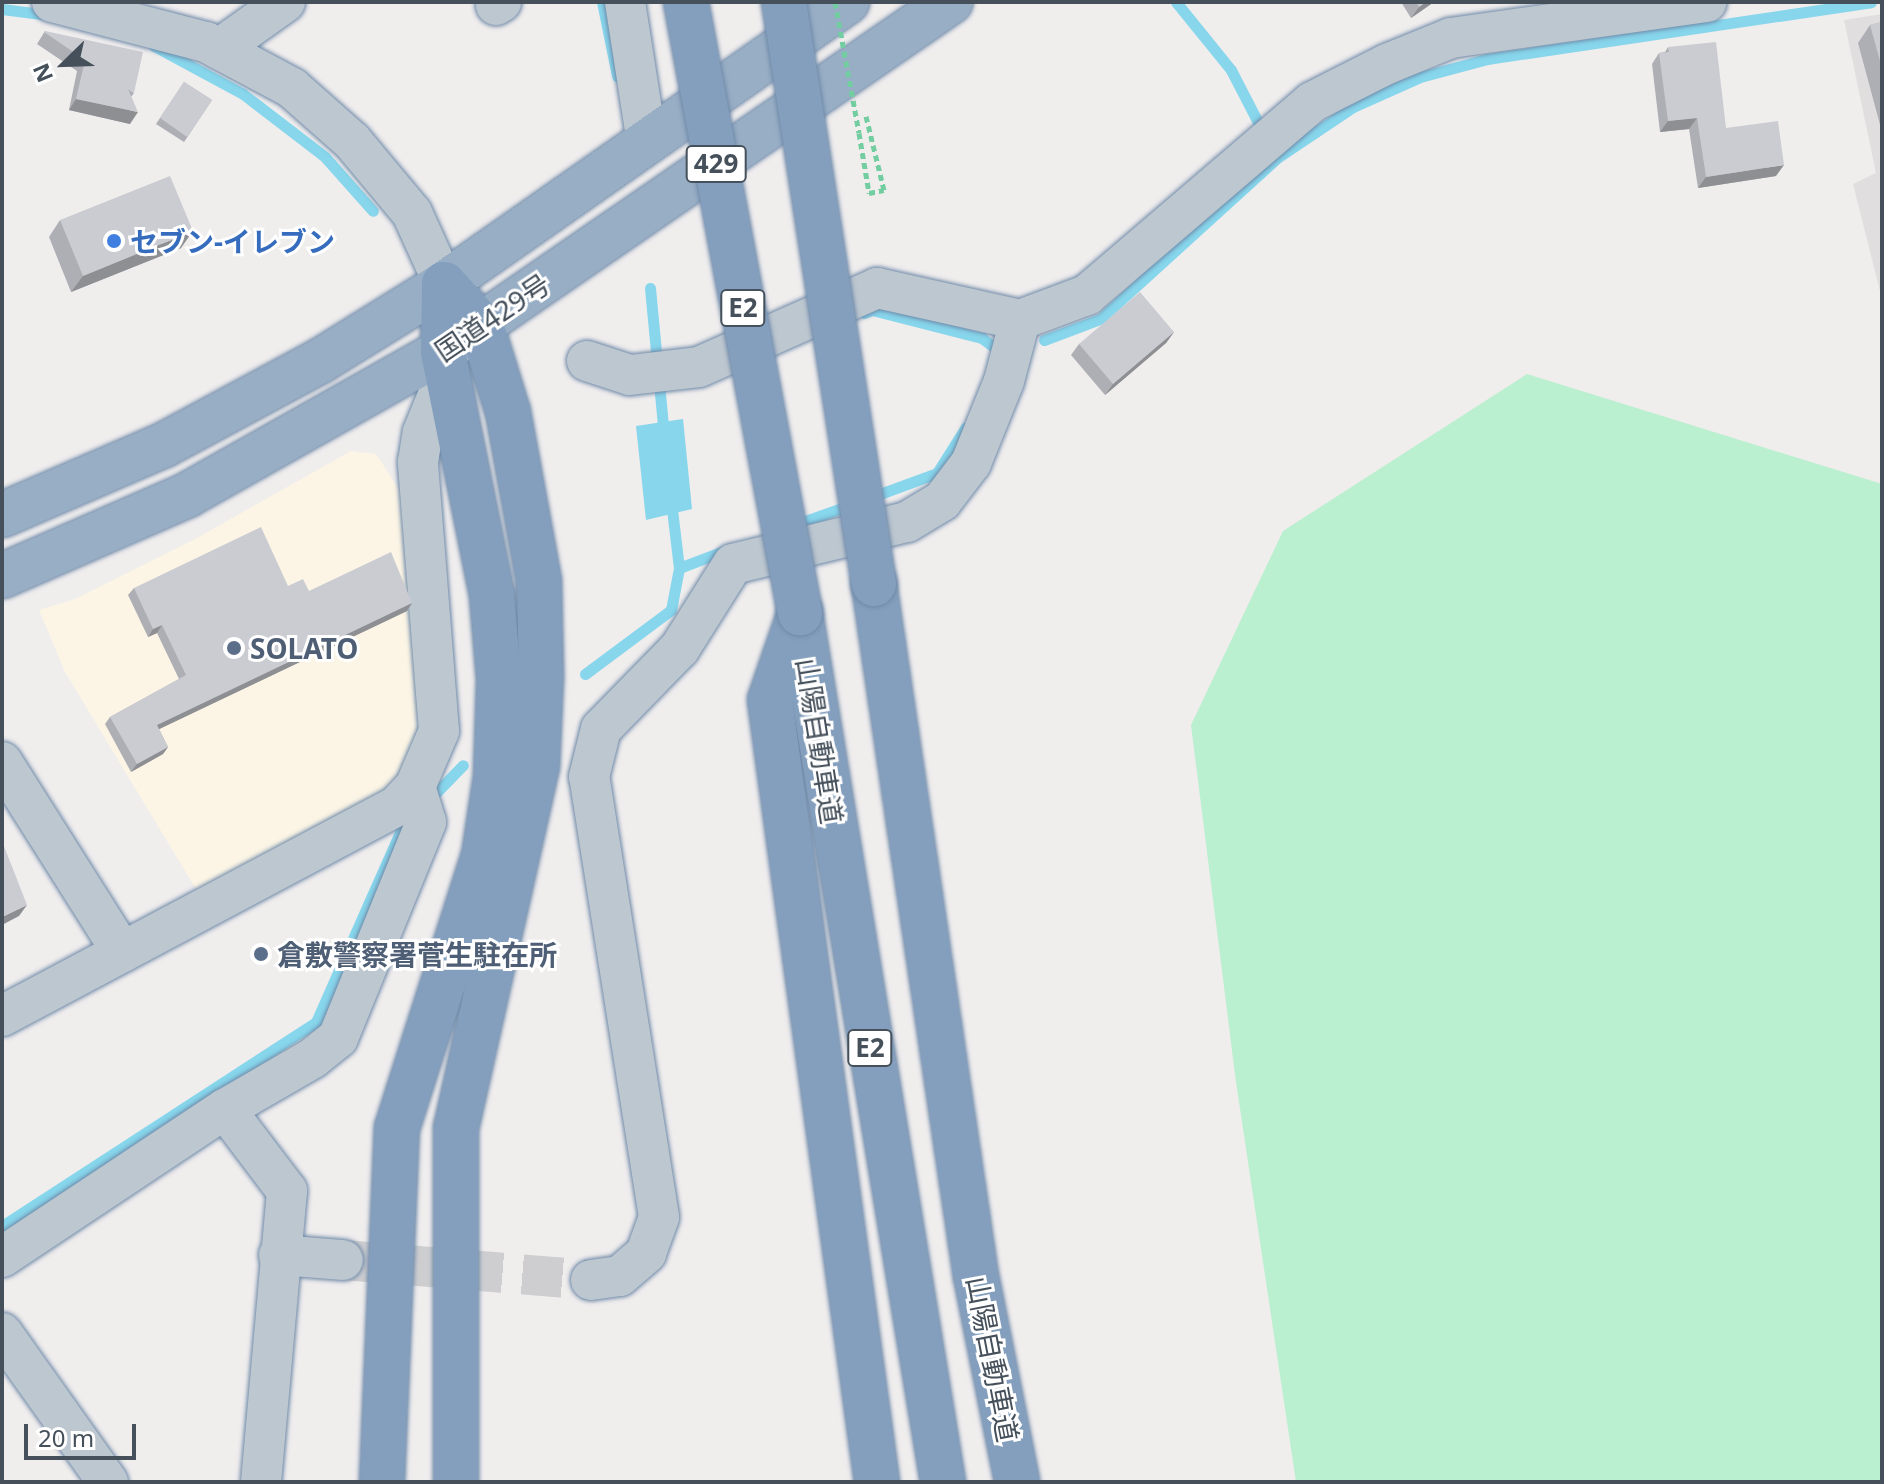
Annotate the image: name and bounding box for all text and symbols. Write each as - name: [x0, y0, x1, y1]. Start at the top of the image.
- north arrow: [24, 24, 104, 104]
- text: N: [25, 59, 59, 87]
- road number: 429: [684, 142, 748, 186]
- place label: セブン-イレブン: [130, 224, 335, 258]
- marker: セブン-イレブン: [105, 232, 123, 250]
- street label: 国道429号: [428, 266, 556, 368]
- road number: E2: [719, 286, 767, 330]
- place label: SOLATO: [250, 631, 358, 665]
- marker: SOLATO: [225, 639, 243, 657]
- street label: 山陽自動車道: [790, 655, 850, 827]
- place label: 倉敷警察署菅生駐在所: [277, 937, 557, 971]
- marker: 倉敷警察署菅生駐在所: [252, 945, 270, 963]
- road number: E2: [846, 1026, 894, 1070]
- street label: 山陽自動車道: [960, 1273, 1026, 1445]
- scale bar: [28, 1408, 140, 1458]
- text: 20 m: [38, 1421, 94, 1454]

